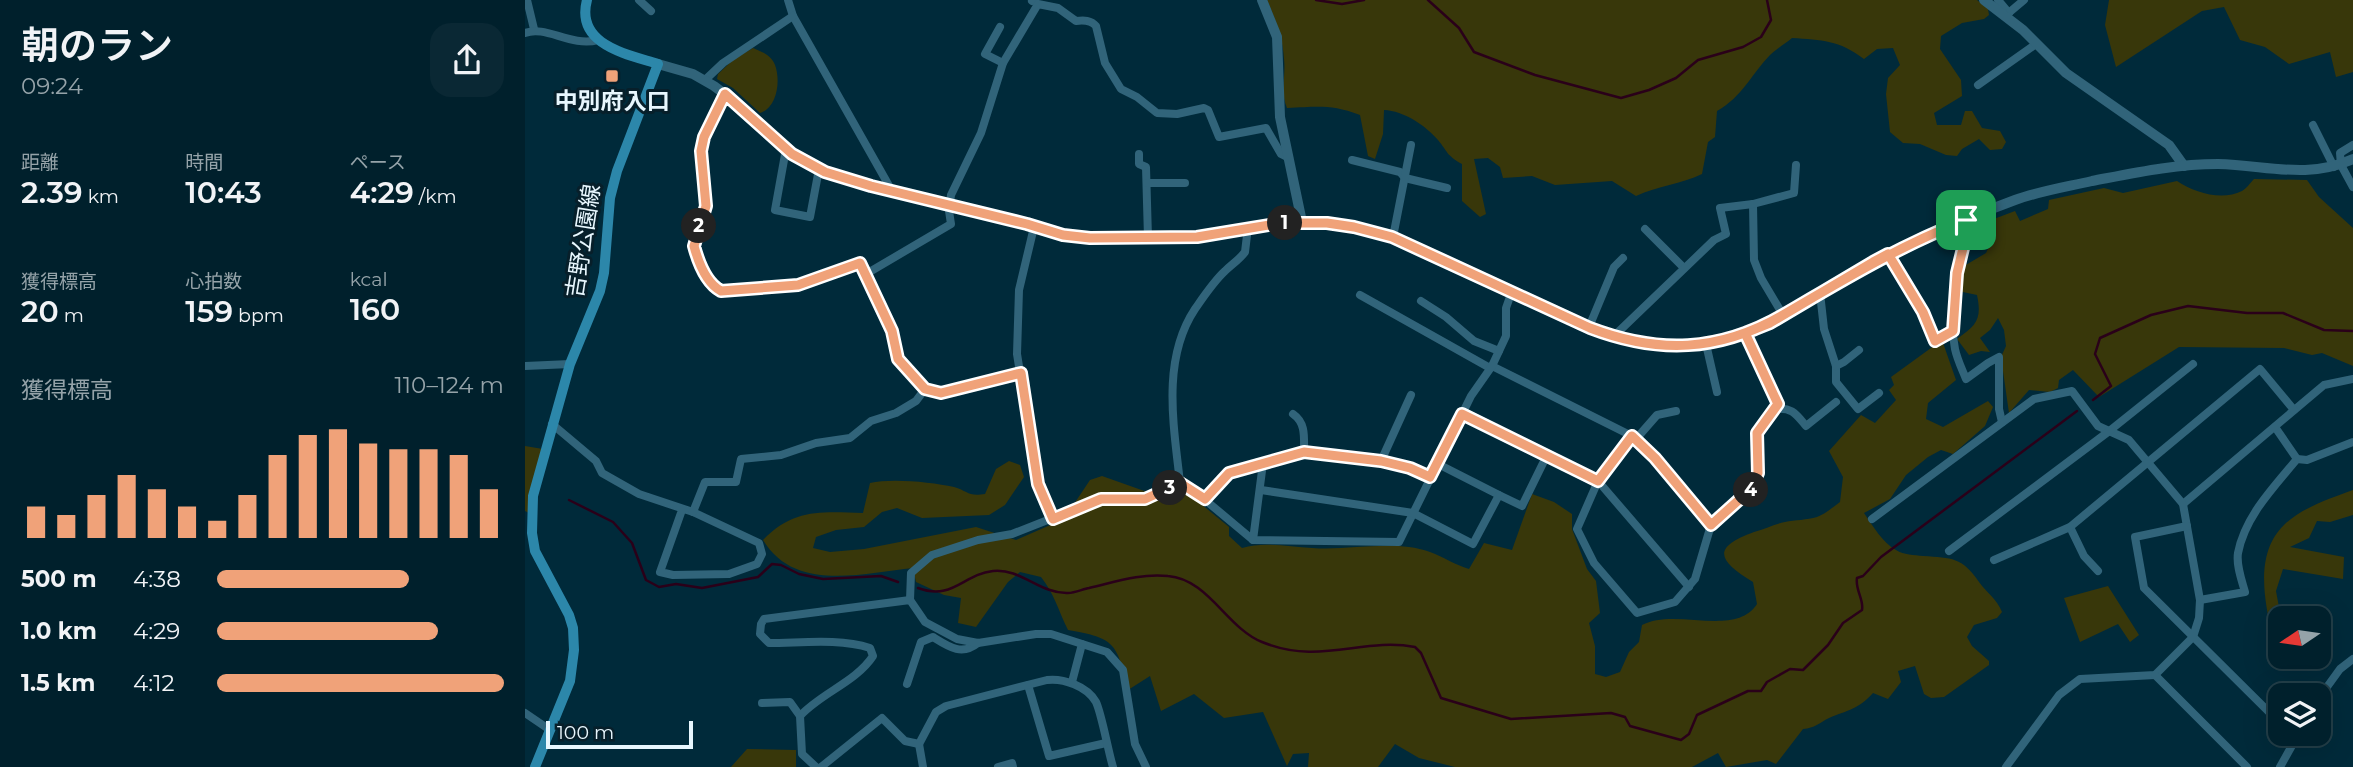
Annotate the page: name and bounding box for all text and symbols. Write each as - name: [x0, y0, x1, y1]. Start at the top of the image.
- text: 朝のラン: [21, 22, 173, 69]
- button: share: [430, 23, 504, 97]
- marker: 中別府入口: [604, 68, 620, 84]
- text: 09:24: [21, 72, 83, 100]
- place label: 中別府入口: [555, 87, 670, 115]
- text: 距離: [21, 151, 59, 174]
- text: 時間: [185, 151, 223, 174]
- text: ペース: [350, 151, 406, 174]
- text: 2.39: [21, 174, 83, 211]
- text: 10:43: [185, 174, 262, 211]
- text: 4:29: [350, 174, 414, 211]
- street label: 吉野公園線: [560, 182, 606, 300]
- text: km: [83, 185, 119, 208]
- text: /km: [414, 185, 457, 208]
- pin: [1936, 190, 1996, 250]
- icon: arrive: [1947, 201, 1985, 239]
- pin: 1: [1267, 206, 1303, 241]
- pin: 2: [681, 208, 717, 244]
- text: 1: [1281, 211, 1288, 234]
- text: 2: [693, 214, 704, 237]
- text: kcal: [350, 268, 388, 291]
- text: 獲得標高: [21, 270, 97, 293]
- text: 心拍数: [185, 270, 242, 293]
- text: 160: [350, 291, 400, 328]
- text: 20: [21, 293, 59, 330]
- text: 159: [185, 293, 233, 330]
- text: m: [59, 304, 84, 327]
- text: bpm: [233, 304, 284, 327]
- text: 110–124 m: [394, 371, 504, 399]
- text: 獲得標高: [21, 376, 113, 404]
- pin: 3: [1153, 470, 1187, 505]
- pin: 4: [1733, 472, 1769, 508]
- text: 3: [1164, 476, 1175, 499]
- text: 4: [1744, 478, 1757, 501]
- text: 500 m: [21, 565, 97, 593]
- text: 4:38: [133, 565, 181, 593]
- north arrow: [2268, 606, 2331, 668]
- map controls: [2268, 606, 2331, 746]
- text: 1.0 km: [21, 617, 97, 645]
- text: 4:29: [133, 617, 180, 645]
- text: 1.5 km: [21, 669, 95, 697]
- text: 4:12: [133, 669, 175, 697]
- button: layers: [2268, 683, 2331, 746]
- scale bar: [546, 718, 693, 750]
- text: 100 m: [557, 721, 614, 744]

